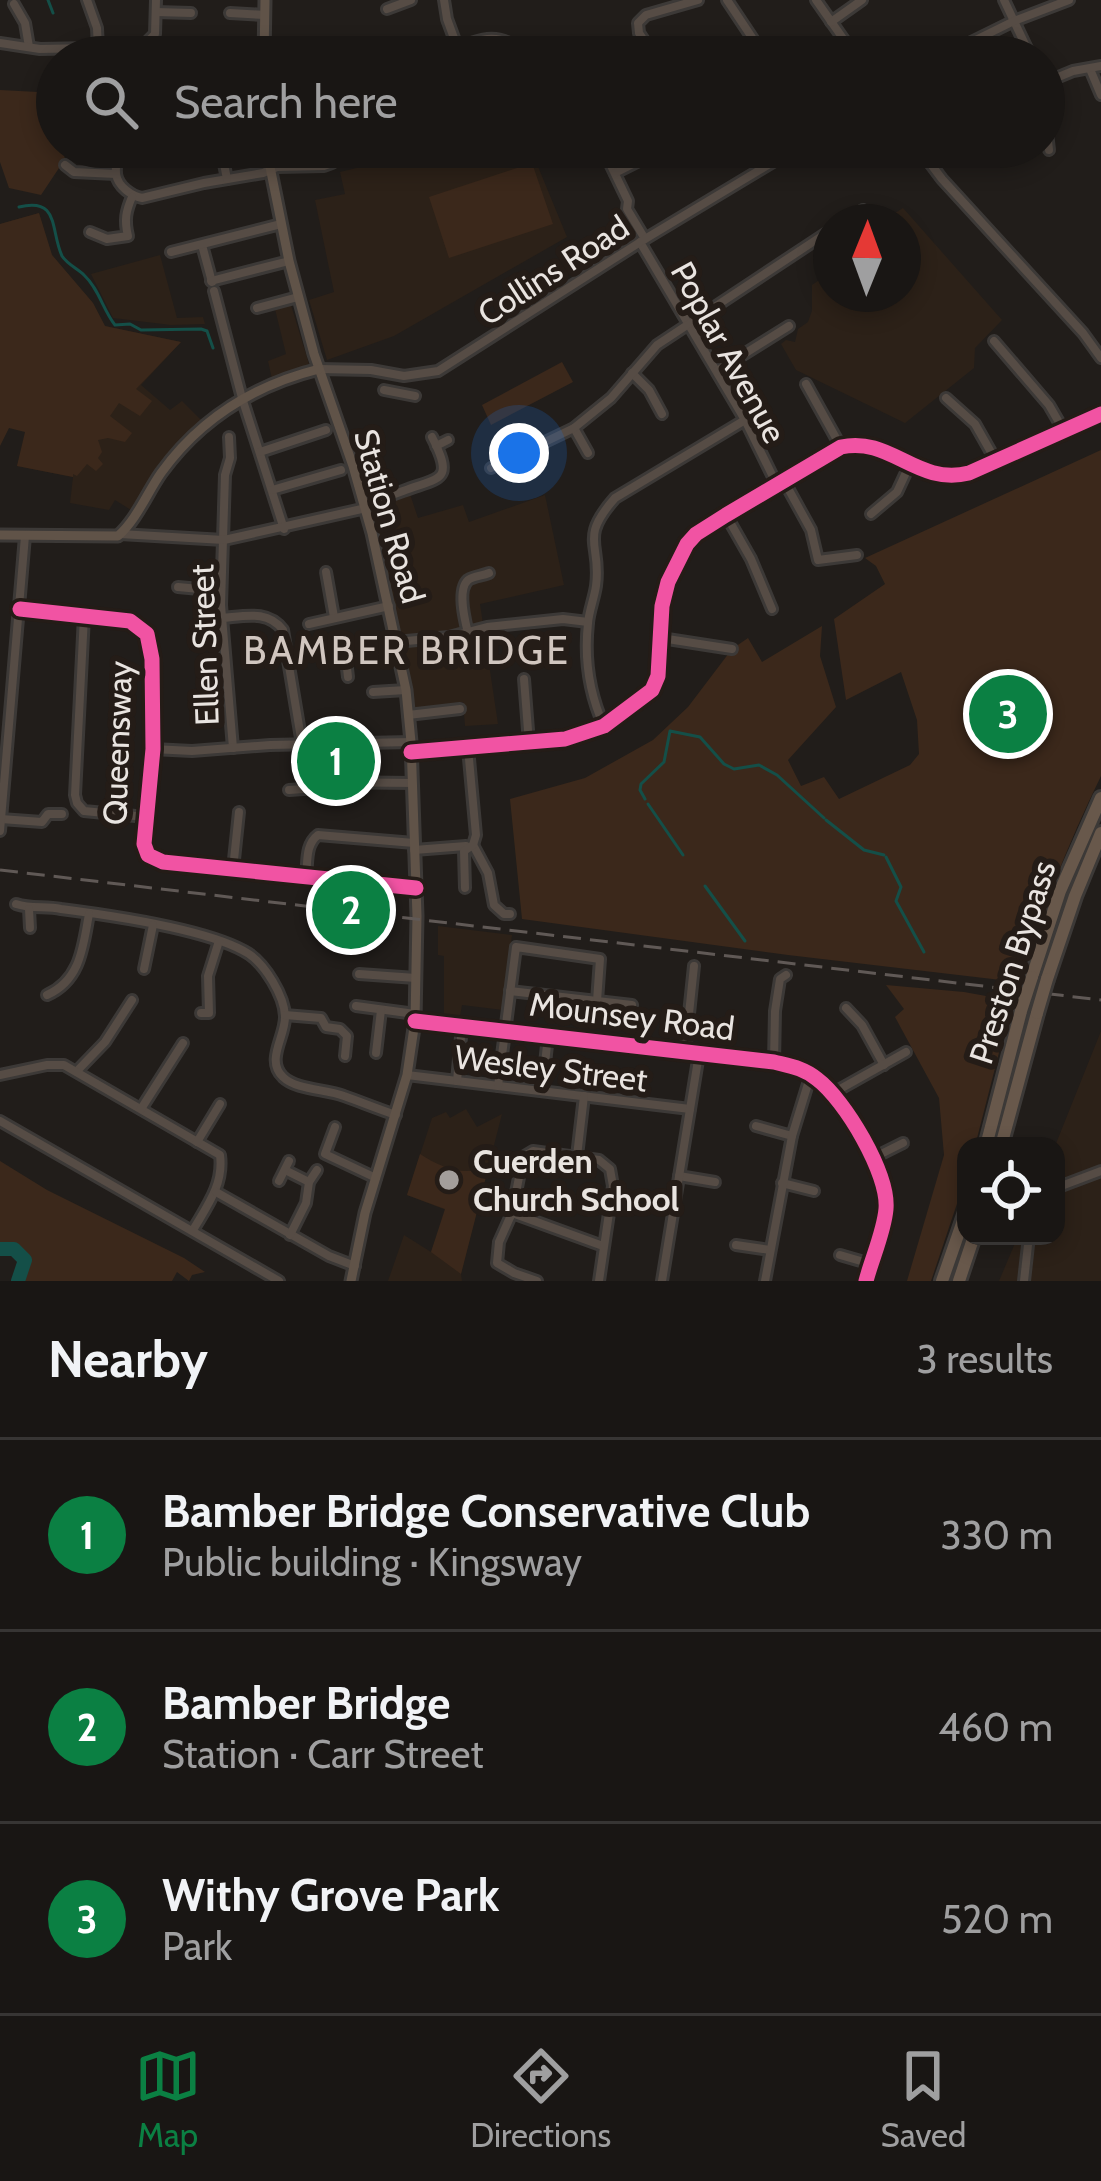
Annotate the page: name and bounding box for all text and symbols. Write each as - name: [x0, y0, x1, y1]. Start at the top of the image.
- search box: [36, 36, 1065, 168]
- icon: search: [78, 69, 144, 135]
- text: Search here: [174, 75, 398, 129]
- north arrow: [813, 204, 921, 312]
- street label: Collins Road: [470, 206, 636, 334]
- street label: Poplar Avenue: [663, 254, 795, 450]
- your location: [489, 423, 549, 483]
- street label: Station Road: [346, 424, 434, 608]
- street label: Ellen Street: [181, 564, 227, 726]
- district label: BAMBER BRIDGE: [243, 626, 571, 674]
- street label: Queensway: [94, 660, 140, 826]
- pin: 3: [969, 669, 1047, 759]
- pin: 1: [297, 716, 375, 806]
- street label: Preston Bypass: [960, 855, 1064, 1069]
- pin: 2: [312, 865, 390, 955]
- street label: Mounsey Road: [527, 984, 737, 1048]
- street label: Wesley Street: [452, 1036, 650, 1100]
- map controls: [957, 1137, 1065, 1245]
- button: locate: [957, 1137, 1065, 1245]
- place label: Cuerden Church School: [473, 1141, 679, 1219]
- marker: Cuerden Church School: [436, 1167, 462, 1193]
- text: Nearby: [48, 1328, 208, 1390]
- text: 3 results: [916, 1335, 1053, 1383]
- text: Bamber Bridge Conservative Club: [162, 1484, 810, 1538]
- text: 1: [80, 1511, 94, 1559]
- text: 330 m: [941, 1511, 1053, 1559]
- text: Public building · Kingsway: [162, 1538, 582, 1586]
- text: Bamber Bridge: [162, 1676, 450, 1730]
- text: 2: [77, 1703, 97, 1751]
- text: 460 m: [938, 1703, 1053, 1751]
- text: Station · Carr Street: [162, 1730, 484, 1778]
- text: Withy Grove Park: [162, 1868, 500, 1922]
- text: 3: [76, 1895, 98, 1943]
- text: 520 m: [941, 1895, 1053, 1943]
- text: Park: [162, 1922, 232, 1970]
- tab: Map: [135, 2043, 201, 2155]
- tab: Directions: [470, 2043, 611, 2155]
- tab: Saved: [881, 2043, 966, 2155]

